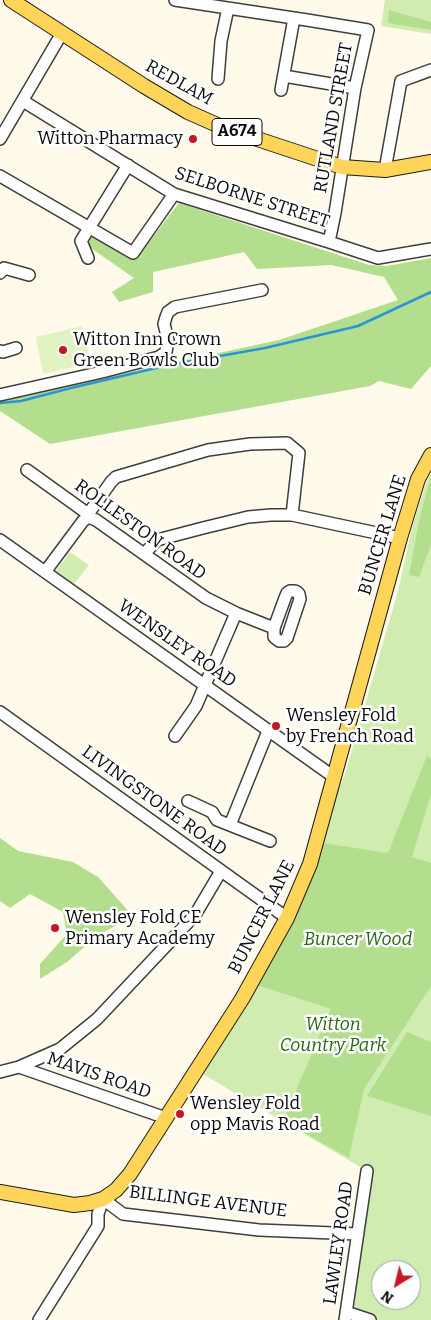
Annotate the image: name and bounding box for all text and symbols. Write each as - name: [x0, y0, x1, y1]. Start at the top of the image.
- street label: RUTLAND STREET: [310, 41, 358, 195]
- street label: REDLAM: [141, 56, 217, 110]
- road number: A674: [212, 118, 262, 146]
- place label: Witton Pharmacy: [37, 128, 183, 150]
- marker: Witton Pharmacy: [187, 133, 199, 145]
- street label: SELBORNE STREET: [172, 163, 332, 233]
- place label: Witton Inn Crown Green Bowls Club: [73, 329, 221, 372]
- marker: Witton Inn Crown Green Bowls Club: [57, 344, 69, 356]
- street label: BUNCER LANE: [354, 472, 412, 598]
- street label: ROLLESTON ROAD: [70, 475, 210, 585]
- street label: WENSLEY ROAD: [114, 595, 240, 693]
- place label: Wensley Fold by French Road: [286, 705, 414, 748]
- marker: Wensley Fold by French Road: [270, 720, 282, 732]
- street label: LIVINGSTONE ROAD: [77, 741, 231, 861]
- street label: BUNCER LANE: [224, 857, 300, 977]
- place label: Wensley Fold CE Primary Academy: [65, 907, 215, 950]
- marker: Wensley Fold CE Primary Academy: [49, 922, 61, 934]
- park label: Buncer Wood: [304, 929, 412, 951]
- park label: Witton Country Park: [280, 1014, 386, 1056]
- street label: MAVIS ROAD: [44, 1048, 154, 1104]
- place label: Wensley Fold opp Mavis Road: [190, 1093, 320, 1136]
- marker: Wensley Fold opp Mavis Road: [174, 1108, 186, 1120]
- street label: LAWLEY ROAD: [320, 1180, 358, 1306]
- street label: BILLINGE AVENUE: [128, 1182, 288, 1222]
- north arrow: [371, 1260, 421, 1310]
- text: N: [378, 1287, 397, 1307]

